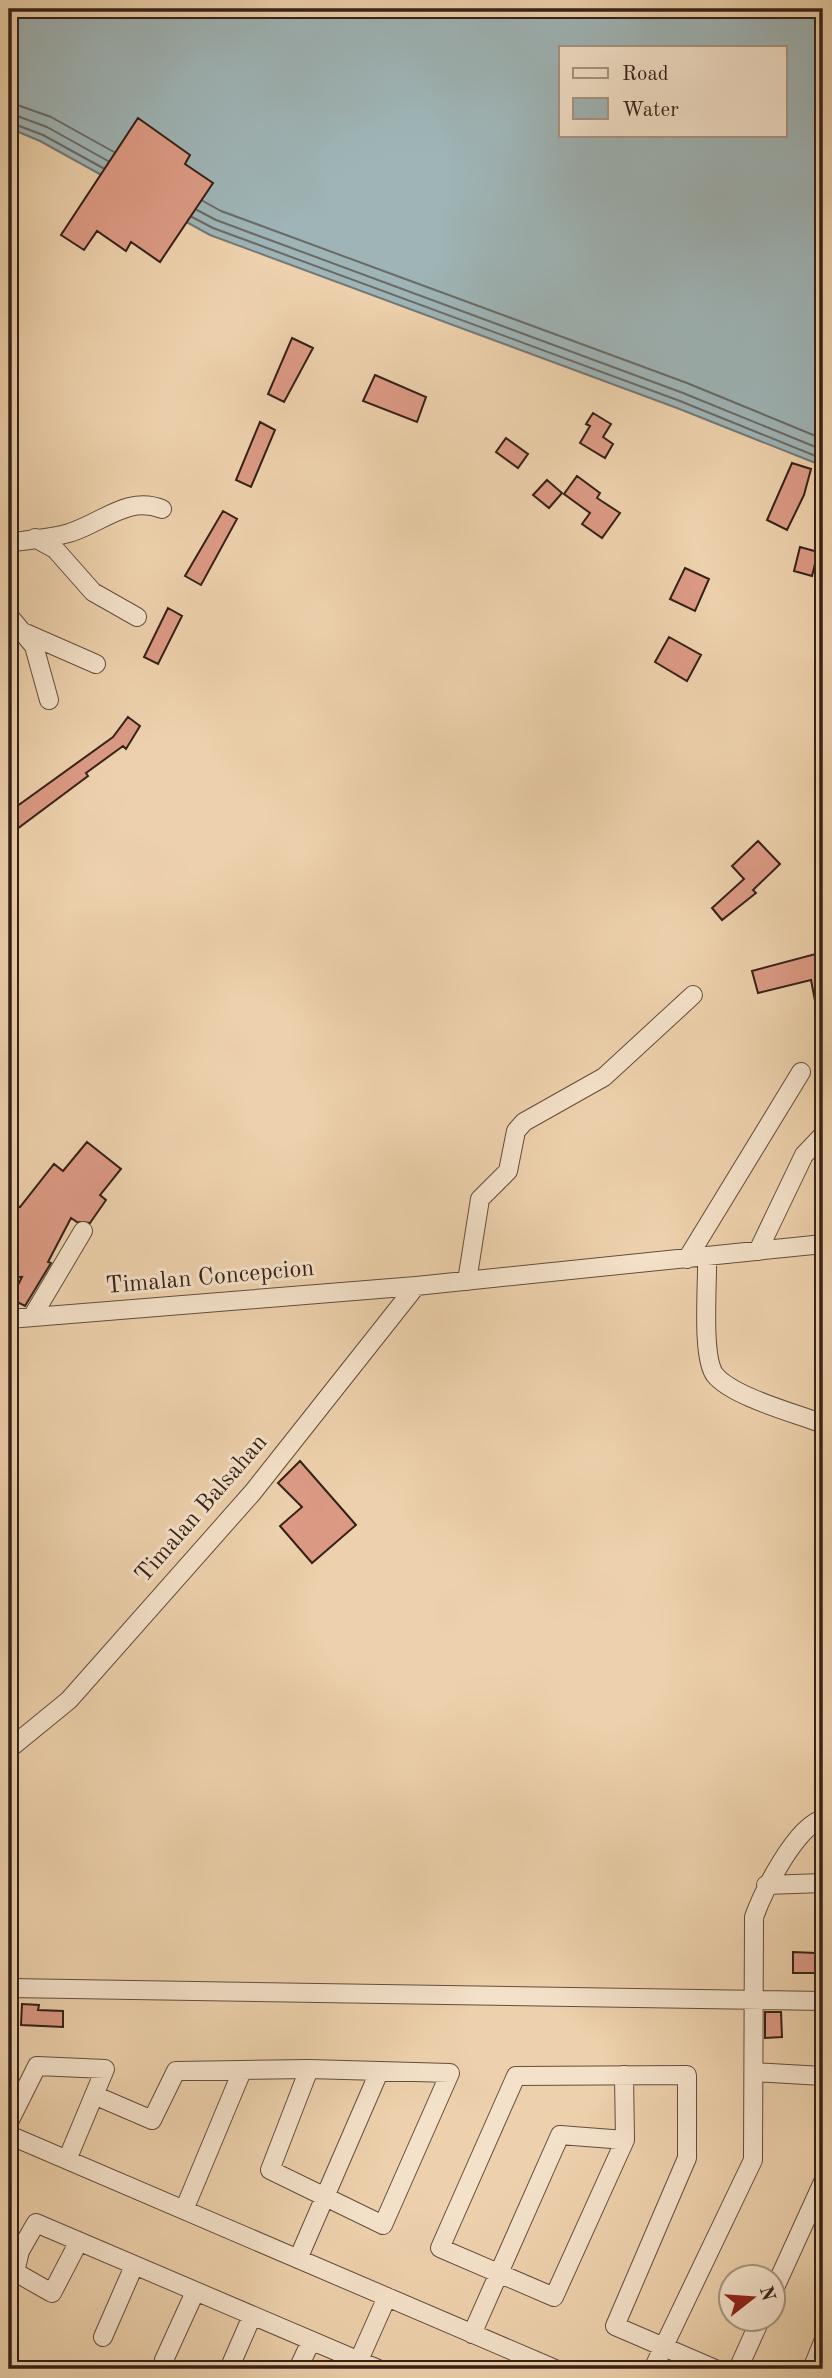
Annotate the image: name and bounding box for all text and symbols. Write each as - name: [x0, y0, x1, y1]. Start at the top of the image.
- legend: [559, 46, 786, 136]
- text: Road: [622, 64, 669, 85]
- text: Water: [622, 100, 679, 121]
- street label: Timalan Concepcion: [105, 1257, 315, 1299]
- street label: Timalan Balsahan: [131, 1430, 273, 1588]
- north arrow: [716, 2262, 786, 2332]
- text: N: [755, 2284, 777, 2304]

